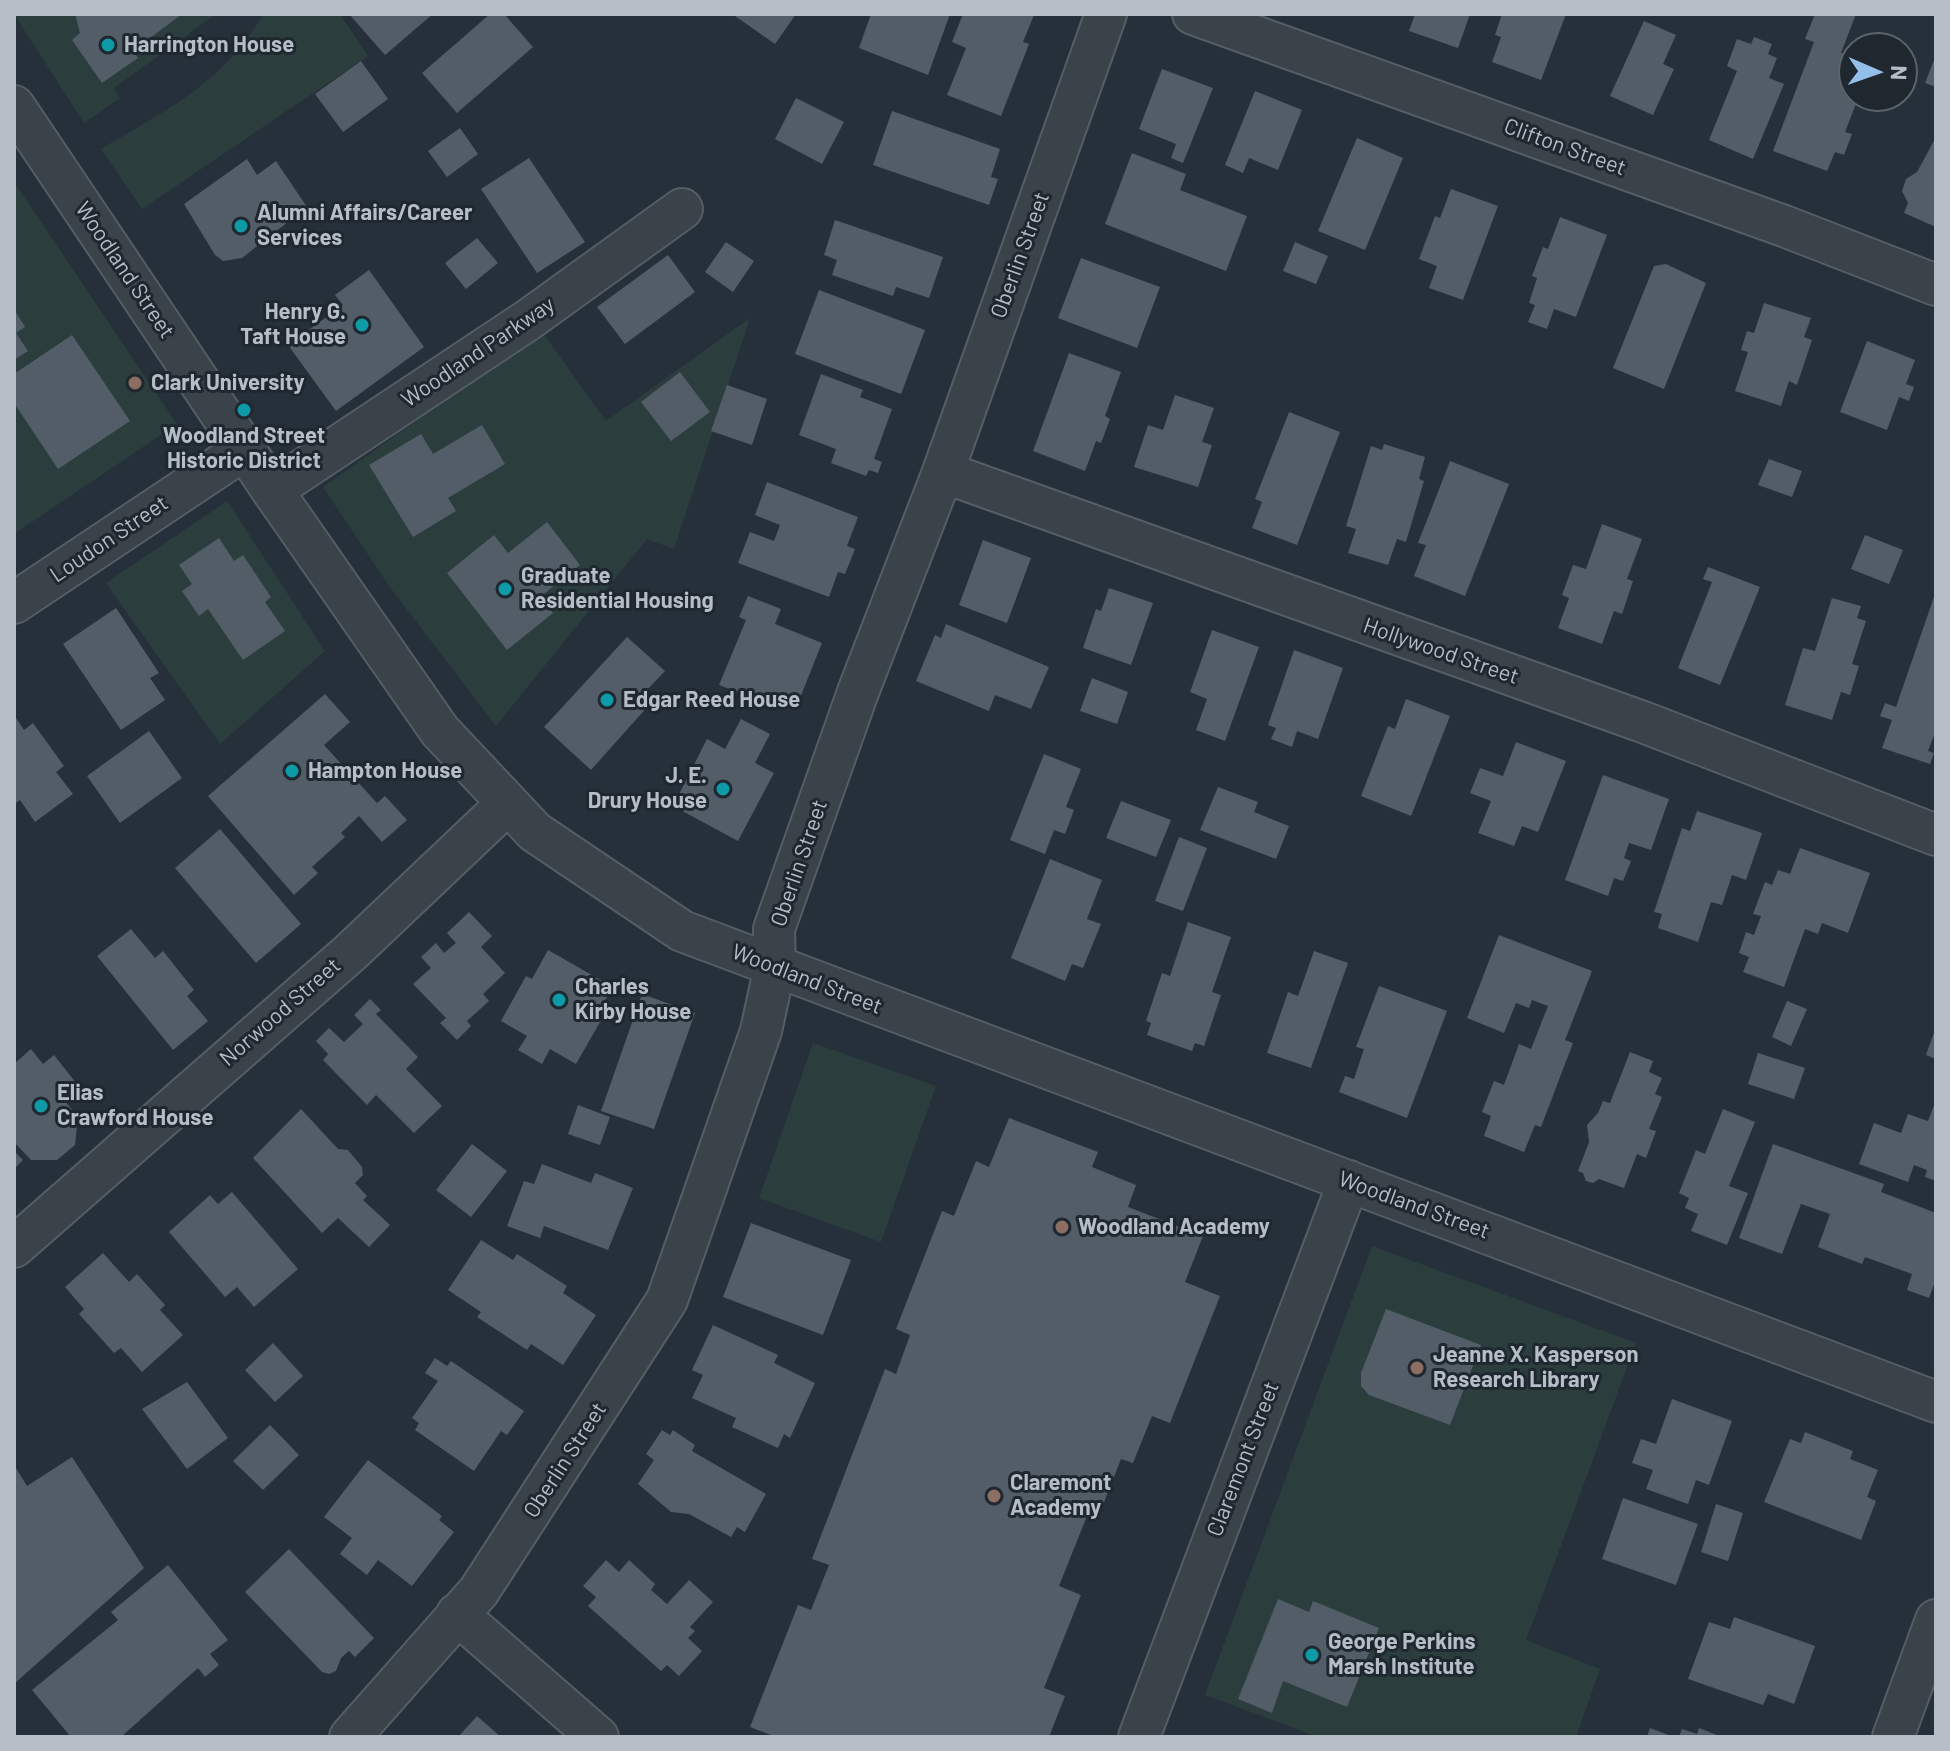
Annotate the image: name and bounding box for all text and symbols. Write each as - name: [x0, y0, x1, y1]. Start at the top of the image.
- place label: Harrington House: [124, 32, 294, 58]
- north arrow: [1838, 32, 1918, 112]
- marker: Harrington House: [99, 36, 117, 54]
- text: N: [1887, 65, 1913, 81]
- street label: Clifton Street: [1500, 113, 1630, 181]
- street label: Oberlin Street: [985, 188, 1055, 322]
- street label: Woodland Street: [70, 197, 180, 343]
- place label: Alumni Affairs/Career Services: [257, 200, 472, 252]
- marker: Alumni Affairs/Career Services: [232, 217, 250, 235]
- street label: Woodland Parkway: [397, 291, 559, 413]
- place label: Henry G. Taft House: [240, 299, 346, 350]
- marker: Henry G. Taft House: [353, 316, 371, 334]
- place label: Clark University: [151, 370, 304, 396]
- marker: Clark University: [126, 374, 144, 392]
- marker: Woodland Street Historic District: [235, 401, 253, 419]
- place label: Woodland Street Historic District: [163, 423, 325, 474]
- street label: Loudon Street: [45, 490, 173, 588]
- place label: Graduate Residential Housing: [521, 563, 714, 614]
- marker: Graduate Residential Housing: [496, 580, 514, 598]
- street label: Hollywood Street: [1360, 612, 1522, 690]
- place label: Edgar Reed House: [623, 687, 800, 713]
- marker: Edgar Reed House: [598, 691, 616, 709]
- place label: Hampton House: [308, 758, 462, 784]
- marker: Hampton House: [283, 762, 301, 780]
- place label: J. E. Drury House: [588, 763, 707, 814]
- marker: J. E. Drury House: [714, 780, 732, 798]
- street label: Oberlin Street: [765, 796, 833, 930]
- street label: Woodland Street: [728, 938, 886, 1020]
- street label: Norwood Street: [214, 952, 346, 1072]
- place label: Charles Kirby House: [575, 974, 691, 1026]
- marker: Charles Kirby House: [550, 991, 568, 1009]
- place label: Elias Crawford House: [57, 1080, 213, 1132]
- marker: Elias Crawford House: [32, 1097, 50, 1115]
- street label: Woodland Street: [1335, 1165, 1493, 1245]
- place label: Woodland Academy: [1078, 1214, 1270, 1240]
- marker: Woodland Academy: [1053, 1218, 1071, 1236]
- place label: Jeanne X. Kasperson Research Library: [1433, 1342, 1638, 1394]
- marker: Jeanne X. Kasperson Research Library: [1408, 1359, 1426, 1377]
- street label: Claremont Street: [1201, 1378, 1285, 1540]
- street label: Oberlin Street: [518, 1397, 612, 1523]
- place label: Claremont Academy: [1010, 1470, 1111, 1522]
- marker: Claremont Academy: [985, 1487, 1003, 1505]
- place label: George Perkins Marsh Institute: [1328, 1629, 1476, 1680]
- marker: George Perkins Marsh Institute: [1303, 1646, 1321, 1664]

